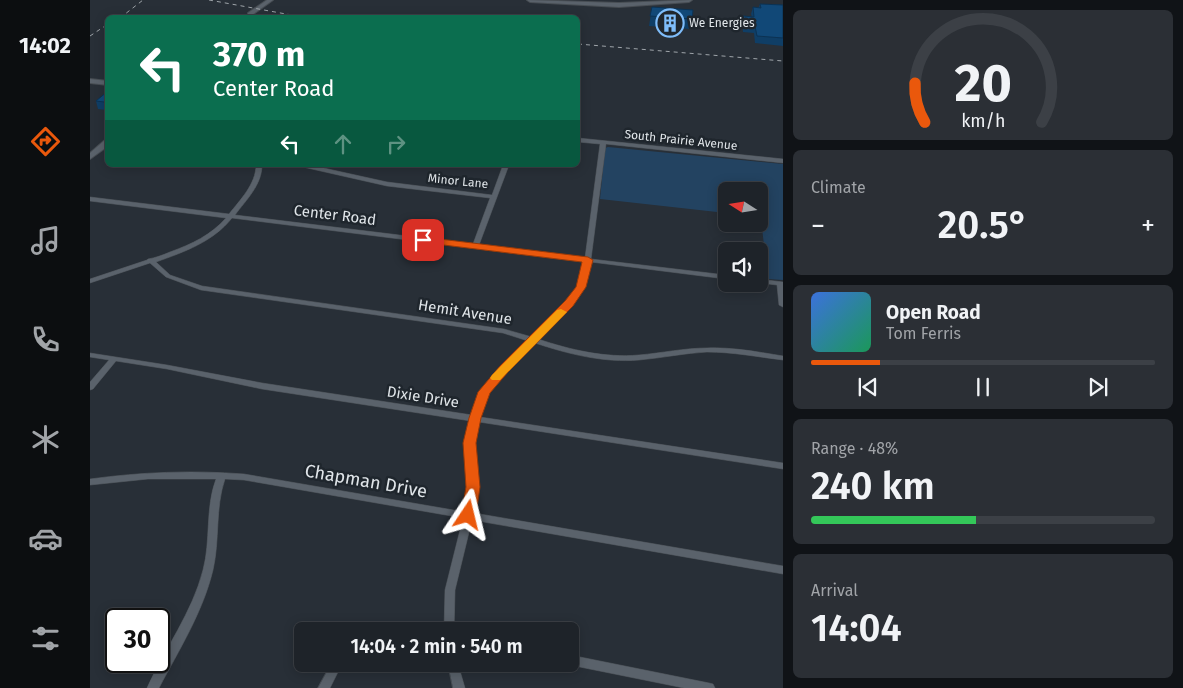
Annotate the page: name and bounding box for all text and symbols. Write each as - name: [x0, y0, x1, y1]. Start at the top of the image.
- building icon: We Energies: [655, 8, 685, 38]
- place label: We Energies: [689, 16, 755, 30]
- text: 14:02: [19, 32, 71, 59]
- text: 370 m: [213, 33, 305, 75]
- icon: left: [130, 35, 195, 100]
- text: 20: [954, 52, 1012, 115]
- text: Center Road: [213, 75, 334, 102]
- text: km/h: [961, 110, 1005, 132]
- icon: directions: [28, 124, 63, 159]
- street label: South Prairie Avenue: [624, 127, 738, 153]
- icon: left: [276, 130, 304, 158]
- icon: ahead: [329, 130, 357, 158]
- icon: right: [382, 130, 410, 158]
- street label: Minor Lane: [427, 171, 489, 191]
- text: Climate: [811, 178, 866, 197]
- north arrow: [718, 182, 768, 232]
- map controls: [718, 182, 768, 292]
- street label: Center Road: [293, 201, 377, 229]
- text: 20.5°: [938, 202, 1028, 248]
- text: −: [811, 209, 825, 242]
- text: +: [1141, 209, 1155, 242]
- pin: [402, 219, 444, 261]
- icon: music: [28, 223, 63, 258]
- icon: arrive: [409, 226, 437, 254]
- button: sound: [718, 242, 768, 292]
- street label: Hemit Avenue: [417, 296, 513, 328]
- text: Open Road: [886, 301, 981, 324]
- icon: phone: [28, 322, 63, 357]
- text: Tom Ferris: [886, 324, 961, 343]
- icon: previous: [854, 373, 882, 401]
- icon: pause: [969, 373, 997, 401]
- icon: next: [1084, 373, 1112, 401]
- street label: Dixie Drive: [386, 382, 460, 412]
- icon: climate: [28, 422, 63, 457]
- text: Range · 48%: [811, 439, 898, 458]
- street label: Chapman Drive: [303, 459, 429, 503]
- text: 240 km: [811, 463, 935, 509]
- position arrow: [441, 488, 493, 540]
- icon: car: [28, 521, 63, 556]
- text: Arrival: [811, 581, 858, 600]
- text: 14:04: [811, 605, 902, 651]
- speed limit sign: 30: [105, 608, 170, 673]
- icon: filters: [28, 621, 63, 656]
- text: 14:04 · 2 min · 540 m: [350, 635, 523, 658]

